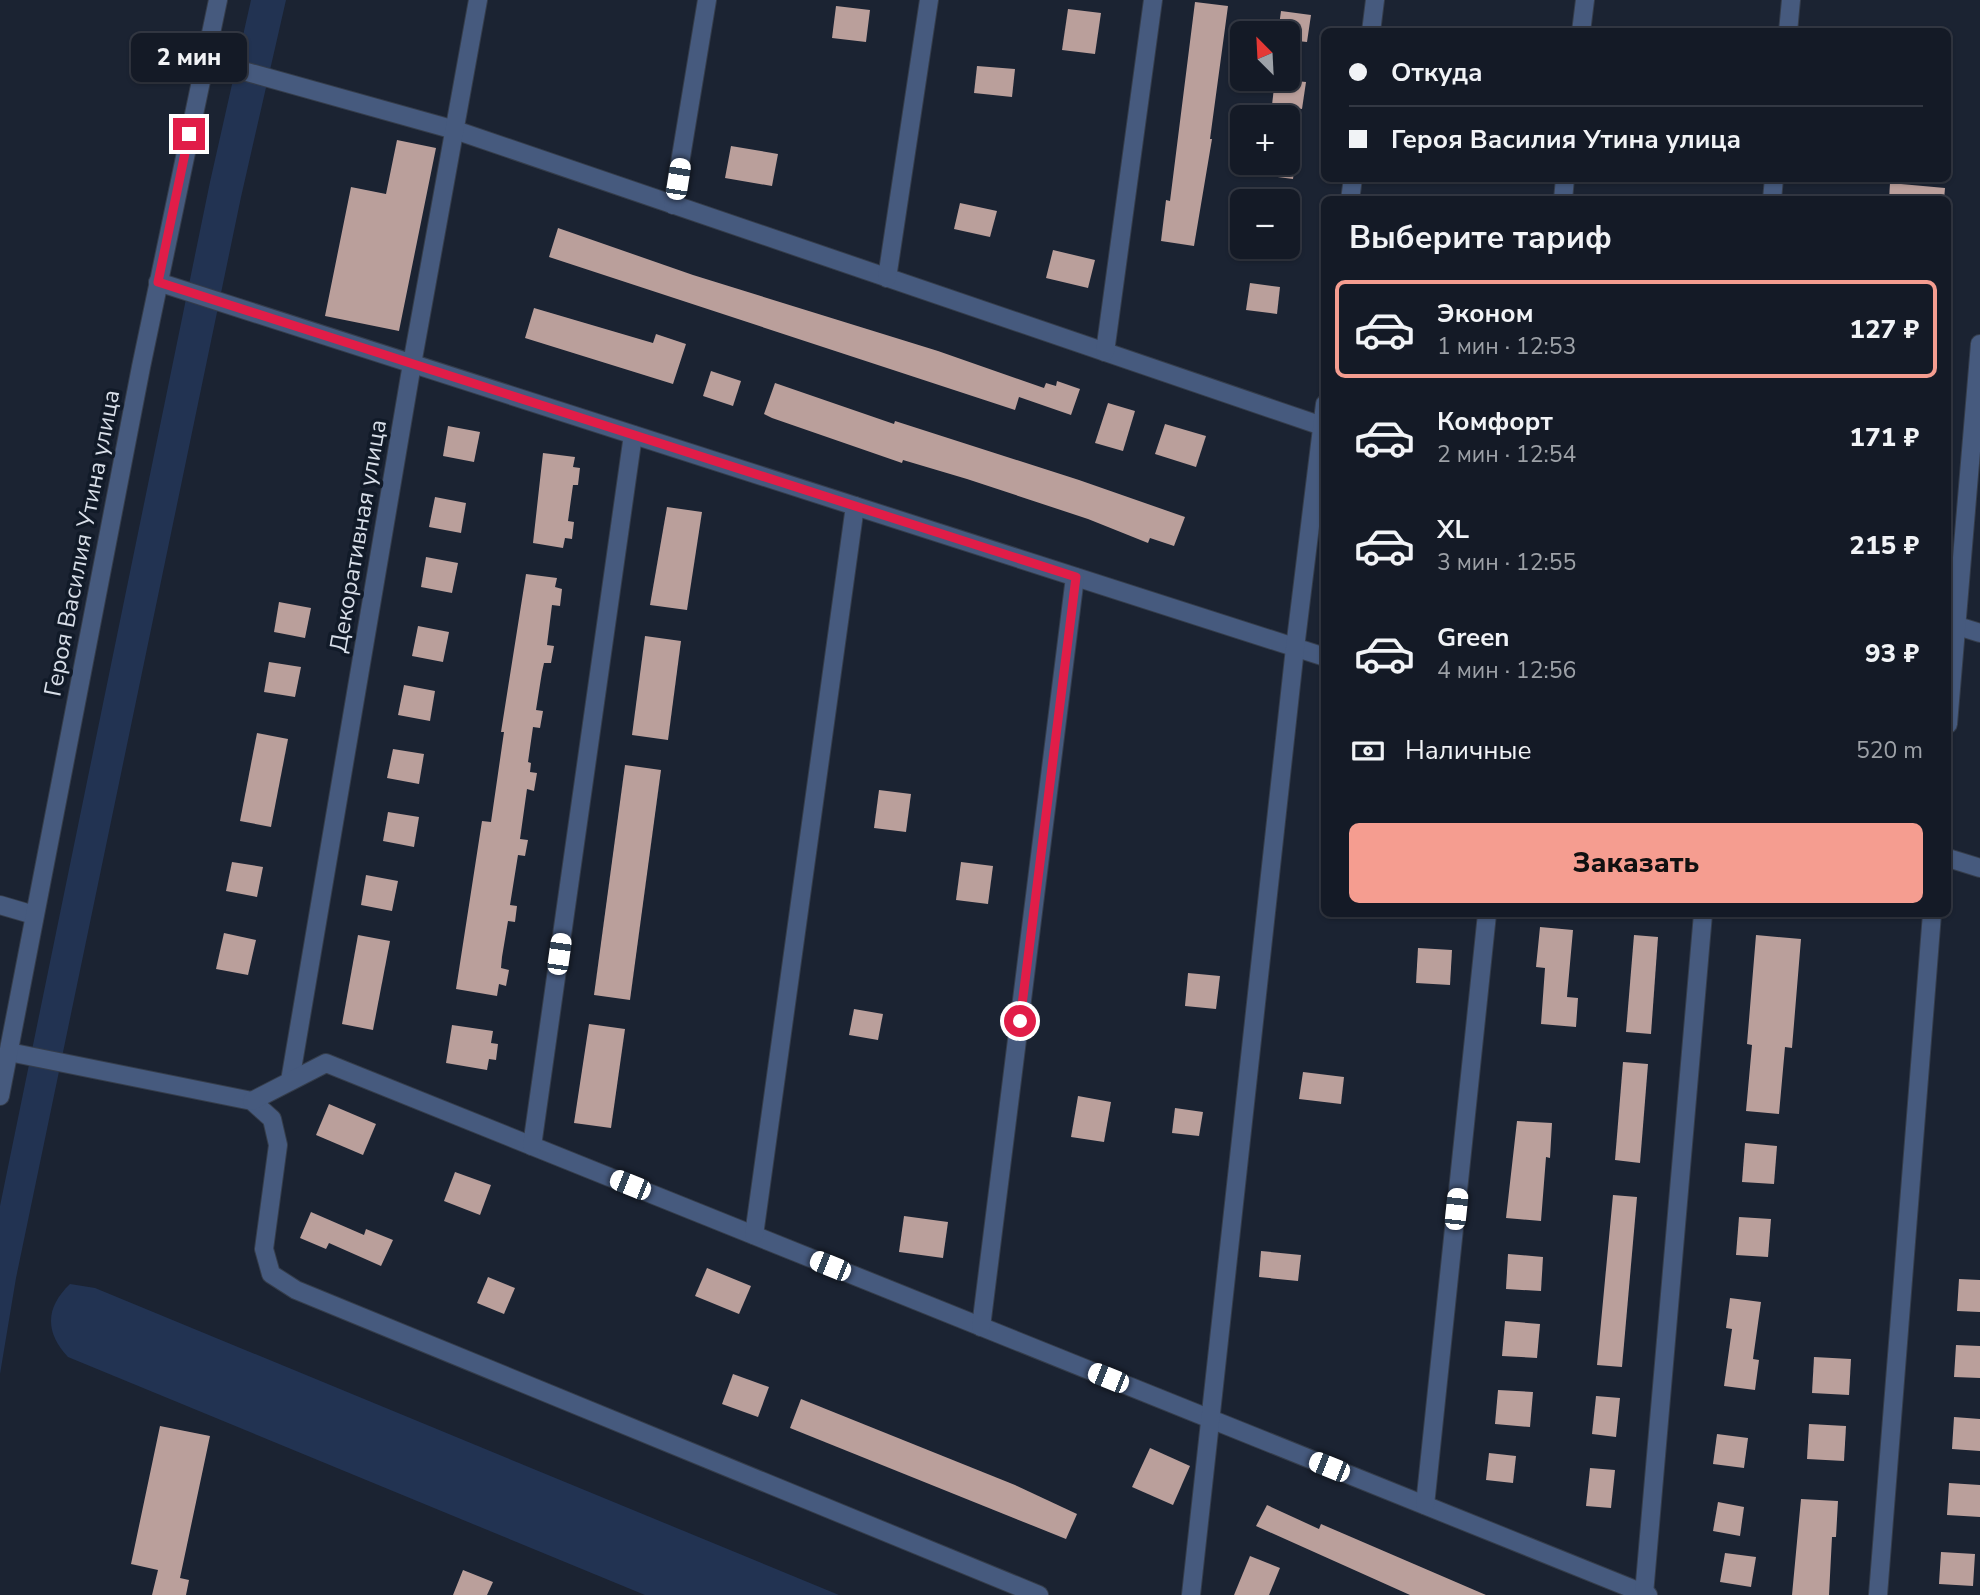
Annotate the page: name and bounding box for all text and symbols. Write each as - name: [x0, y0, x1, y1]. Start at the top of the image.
- north arrow: [1230, 21, 1300, 91]
- map controls: [1230, 21, 1300, 259]
- callout: 2 мин: [131, 32, 247, 82]
- text: 2 мин: [157, 42, 221, 73]
- text: Откуда: [1391, 55, 1483, 90]
- button: +: [1230, 105, 1300, 175]
- route end: [173, 118, 205, 150]
- text: Героя Василия Утина улица: [1391, 122, 1741, 157]
- car: [665, 157, 692, 201]
- button: −: [1230, 189, 1300, 259]
- text: Выберите тариф: [1349, 216, 1612, 259]
- text: Эконом: [1437, 296, 1534, 331]
- icon: car: [1353, 298, 1416, 361]
- text: 127 ₽: [1849, 312, 1919, 347]
- text: 1 мин · 12:53: [1437, 331, 1576, 362]
- street label: Героя Василия Утина улица: [37, 387, 127, 699]
- text: Комфорт: [1437, 404, 1553, 439]
- icon: car: [1353, 406, 1416, 469]
- street label: Декоративная улица: [322, 417, 394, 655]
- text: 171 ₽: [1849, 420, 1919, 455]
- text: 2 мин · 12:54: [1437, 439, 1576, 470]
- text: XL: [1437, 512, 1469, 547]
- icon: car: [1353, 514, 1416, 577]
- text: 215 ₽: [1849, 528, 1919, 563]
- text: 3 мин · 12:55: [1437, 547, 1576, 578]
- text: Green: [1437, 620, 1510, 655]
- icon: car: [1353, 622, 1416, 685]
- text: 93 ₽: [1865, 636, 1919, 671]
- text: 4 мин · 12:56: [1437, 655, 1576, 686]
- icon: cash: [1349, 732, 1387, 770]
- text: Наличные: [1405, 733, 1532, 768]
- text: 520 m: [1856, 735, 1923, 766]
- button: Заказать: [1349, 823, 1923, 903]
- car: [546, 932, 573, 976]
- route start: [1004, 1005, 1036, 1037]
- car: [607, 1167, 654, 1203]
- car: [1444, 1187, 1469, 1231]
- car: [807, 1248, 854, 1284]
- car: [1085, 1360, 1132, 1396]
- car: [1306, 1449, 1353, 1485]

